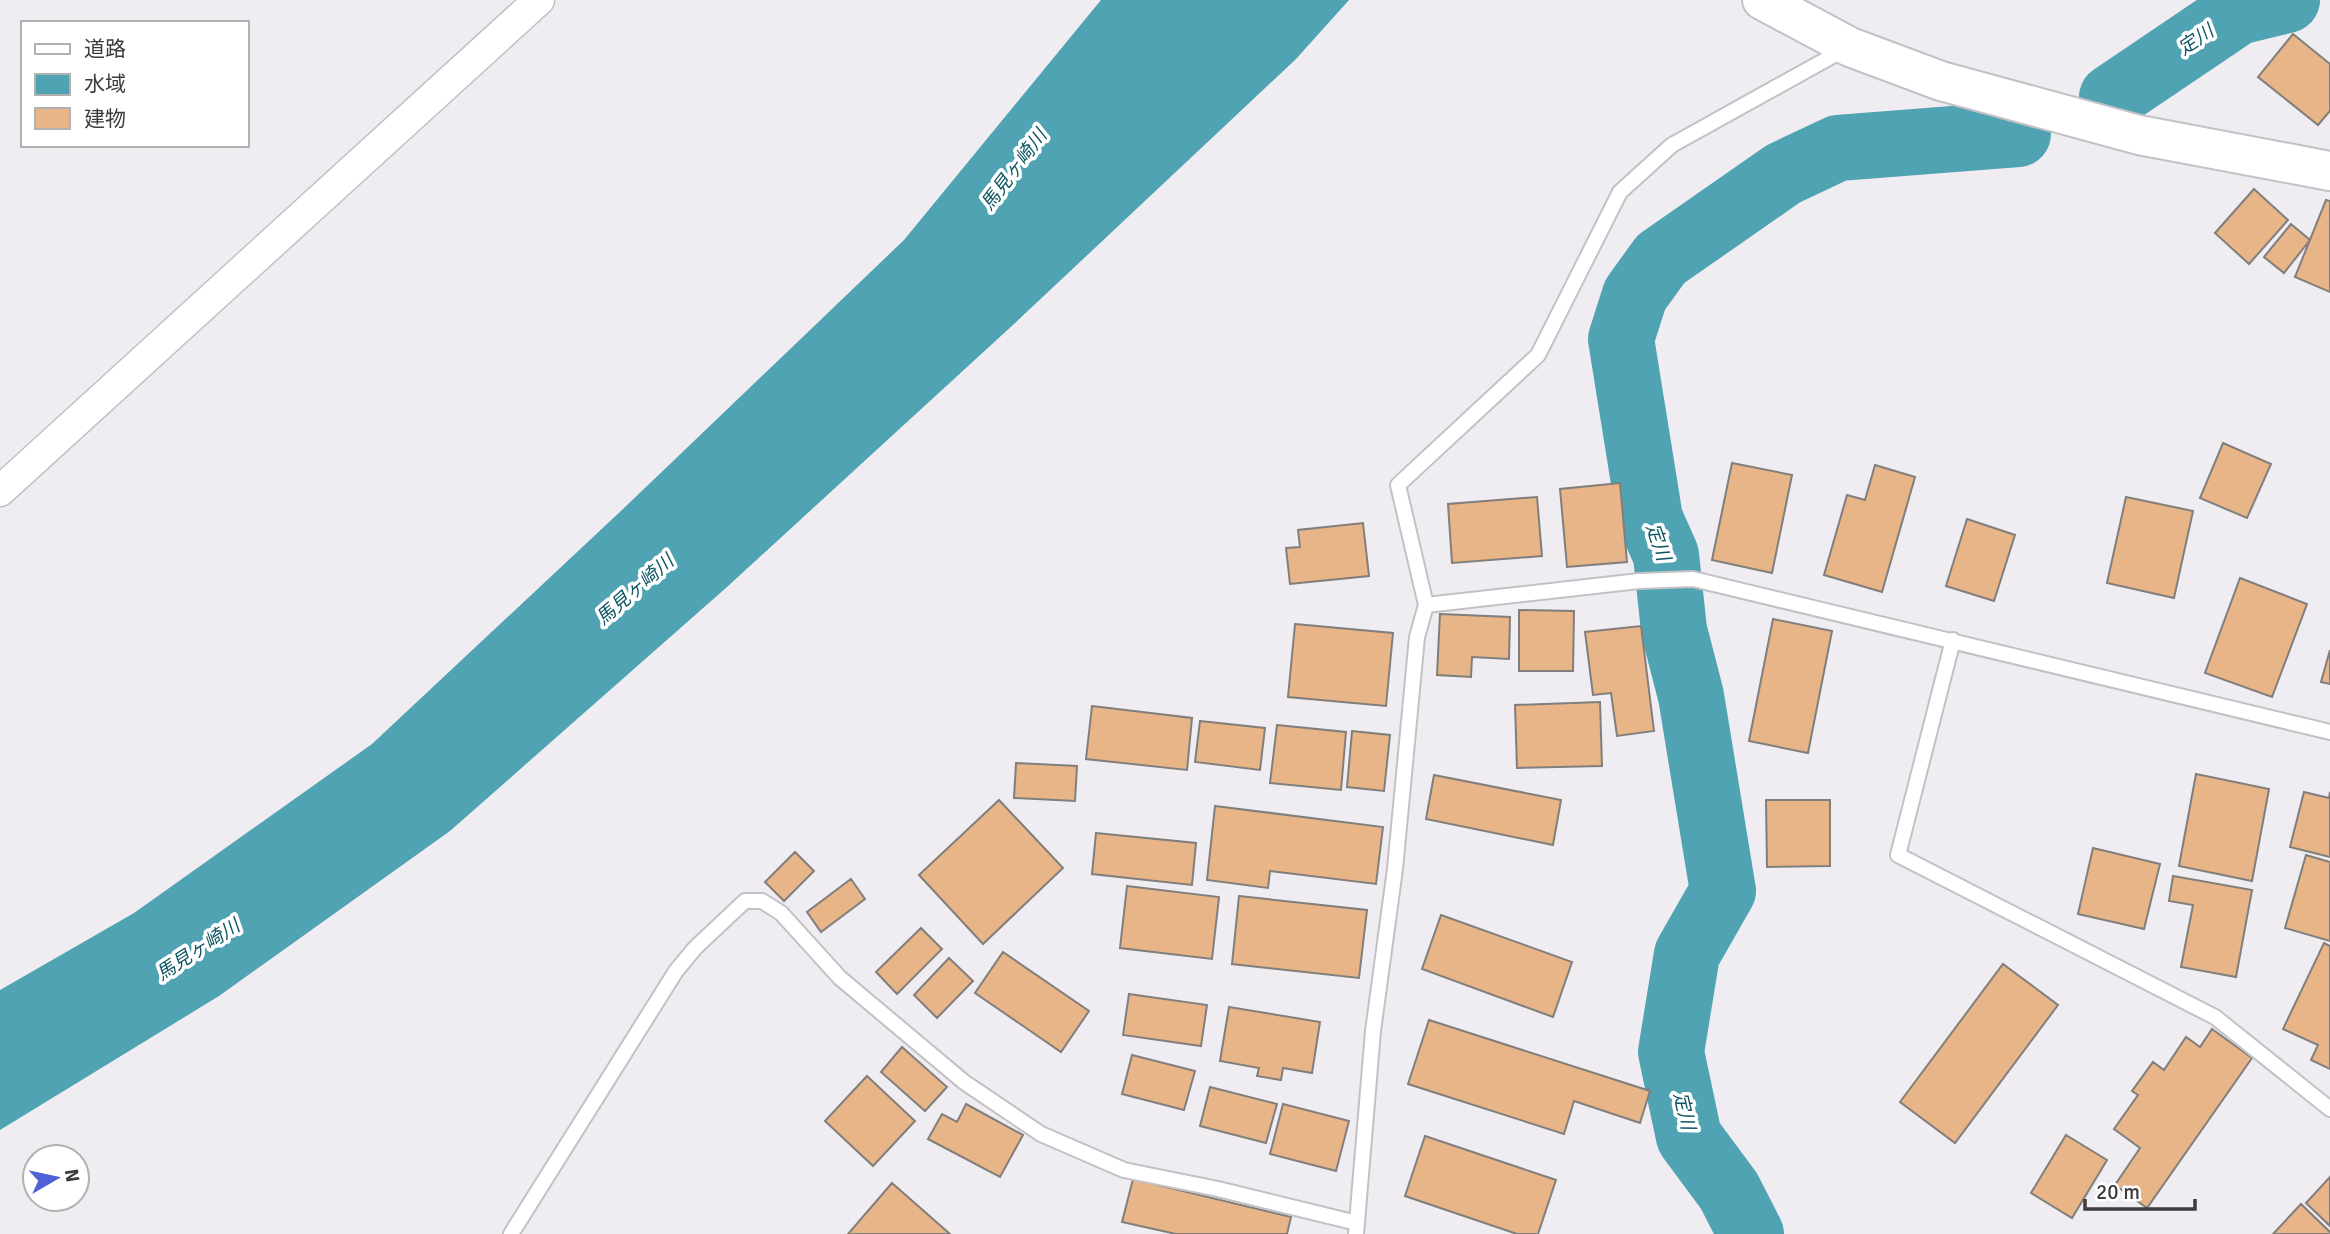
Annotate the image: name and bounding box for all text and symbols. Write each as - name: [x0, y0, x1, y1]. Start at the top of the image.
- water label: 定川: [2174, 18, 2220, 61]
- legend: [21, 21, 248, 147]
- text: 道路: [84, 36, 126, 62]
- text: 水域: [84, 71, 126, 97]
- text: 建物: [84, 106, 126, 132]
- water label: 馬見ヶ崎川: [976, 123, 1053, 215]
- water label: 定川: [1640, 520, 1676, 566]
- water label: 馬見ヶ崎川: [591, 548, 680, 630]
- water label: 馬見ヶ崎川: [152, 913, 246, 986]
- water label: 定川: [1668, 1090, 1700, 1134]
- north arrow: [21, 1143, 91, 1213]
- text: N: [59, 1167, 85, 1184]
- scale bar: [2085, 1168, 2195, 1212]
- text: 20 m: [2096, 1179, 2140, 1205]

